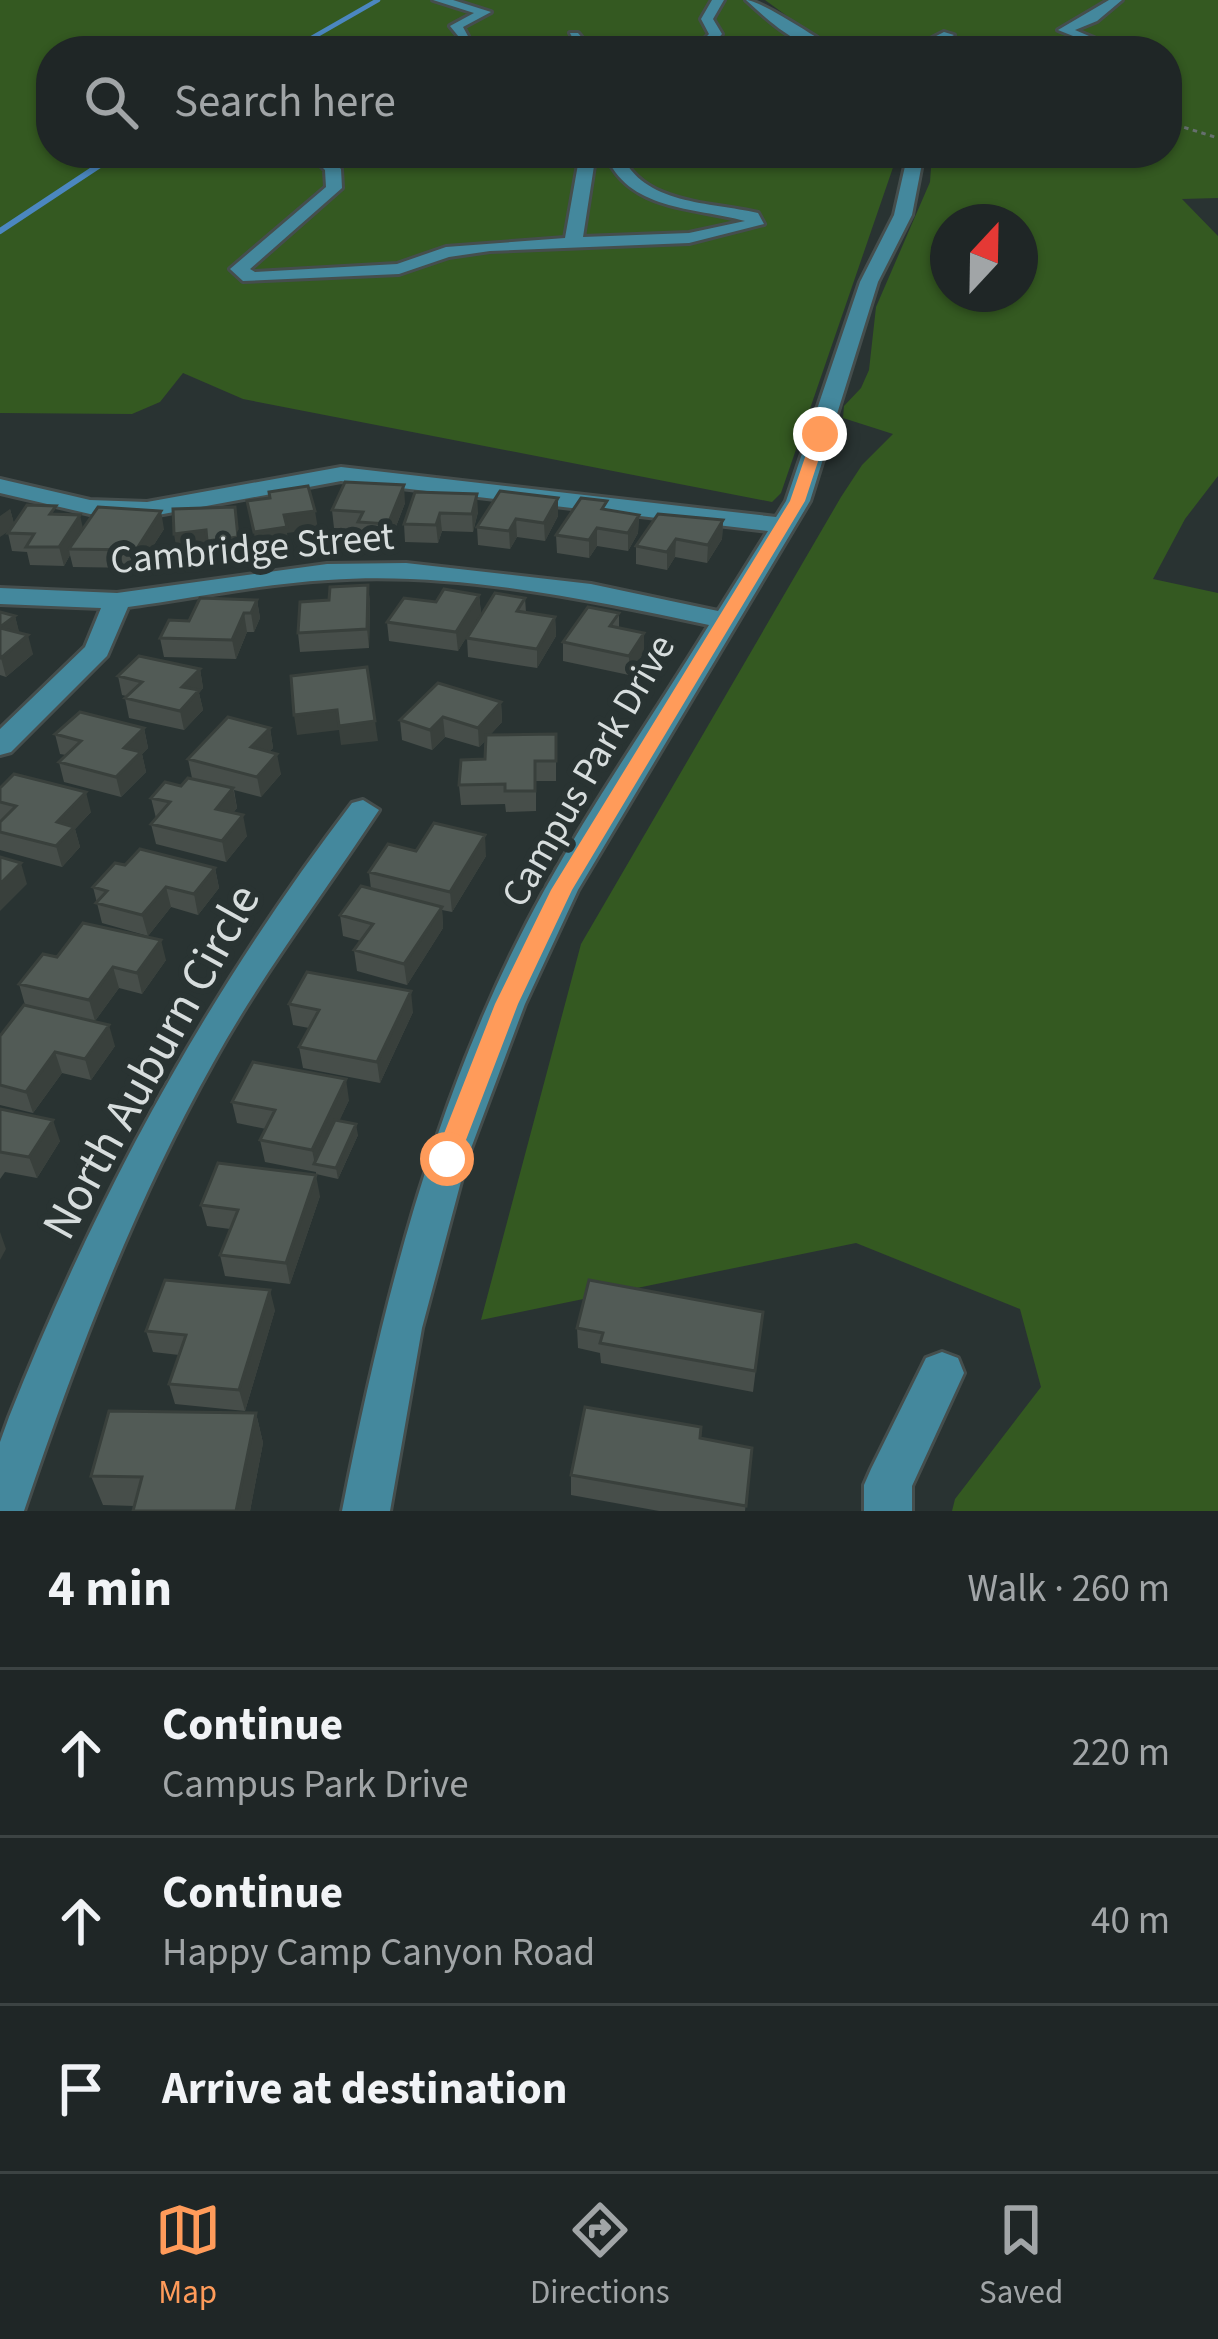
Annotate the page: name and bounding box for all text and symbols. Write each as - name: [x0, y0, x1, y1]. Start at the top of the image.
- search box: [36, 36, 1182, 168]
- icon: search: [78, 69, 144, 135]
- text: Search here: [174, 70, 396, 134]
- north arrow: [930, 204, 1038, 312]
- route end: [793, 407, 847, 461]
- street label: Cambridge Street: [108, 509, 396, 589]
- street label: Campus Park Drive: [488, 624, 690, 918]
- street label: North Auburn Circle: [26, 872, 277, 1252]
- route start: [420, 1132, 474, 1186]
- text: 4 min: [48, 1553, 172, 1625]
- text: Walk · 260 m: [967, 1561, 1170, 1617]
- text: Continue: [162, 1693, 343, 1757]
- icon: ahead: [48, 1720, 114, 1786]
- text: 220 m: [1072, 1725, 1170, 1781]
- text: Campus Park Drive: [162, 1757, 469, 1813]
- text: Continue: [162, 1861, 343, 1925]
- icon: ahead: [48, 1888, 114, 1954]
- text: 40 m: [1091, 1893, 1170, 1949]
- text: Happy Camp Canyon Road: [162, 1925, 595, 1981]
- icon: arrive: [48, 2056, 114, 2122]
- text: Arrive at destination: [162, 2057, 567, 2121]
- tab: Map: [155, 2197, 221, 2316]
- tab: Directions: [530, 2197, 670, 2316]
- tab: Saved: [979, 2197, 1063, 2316]

